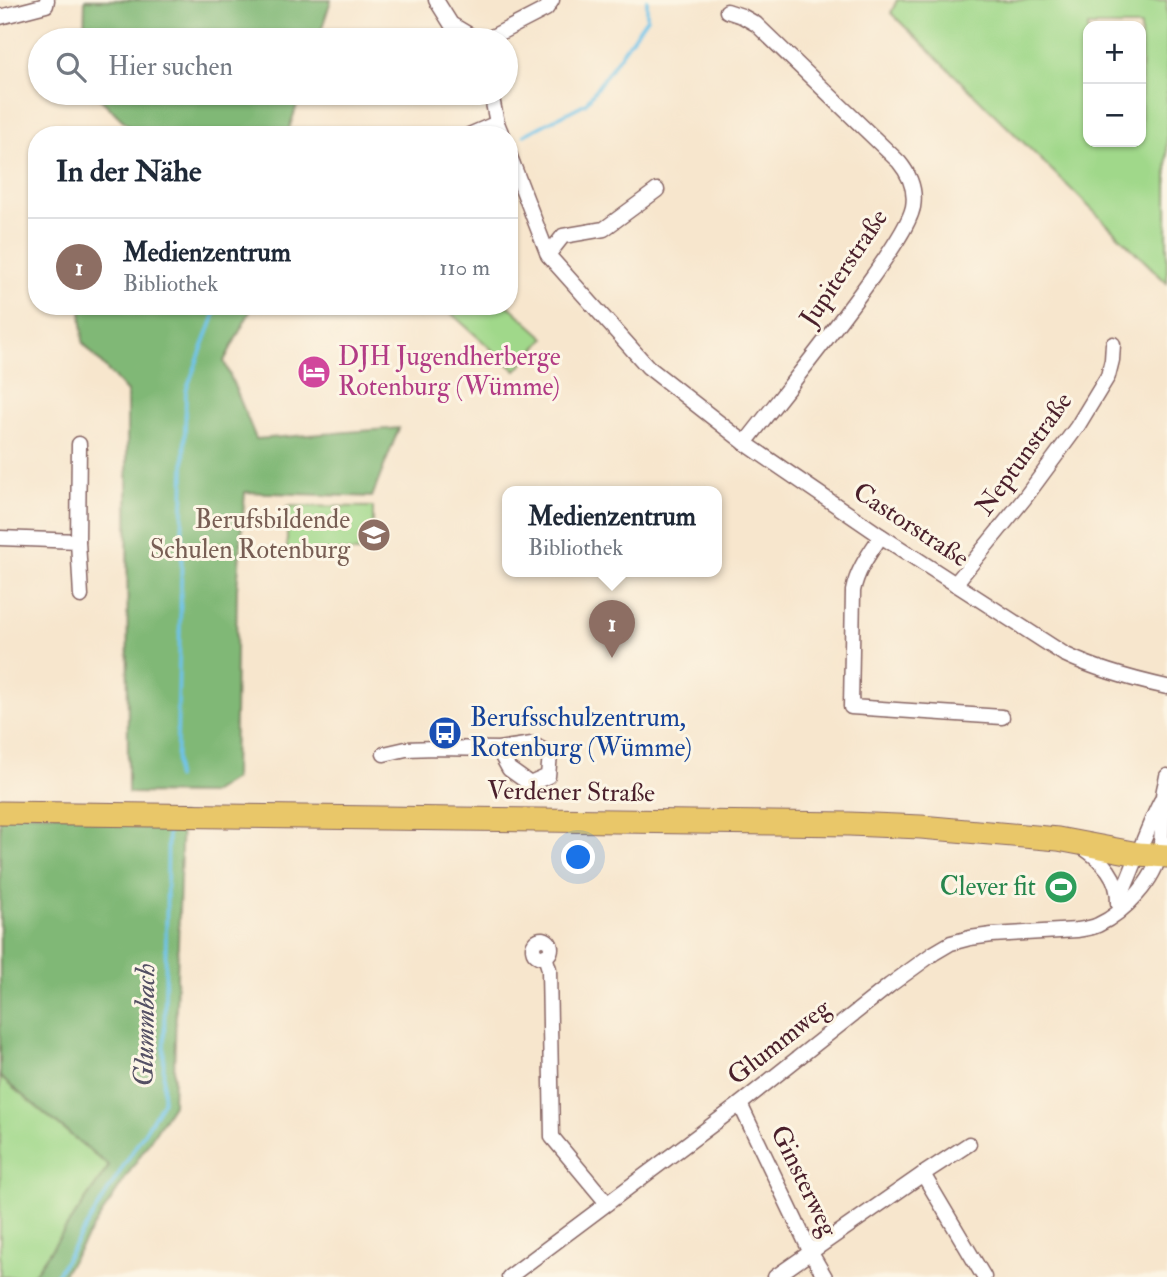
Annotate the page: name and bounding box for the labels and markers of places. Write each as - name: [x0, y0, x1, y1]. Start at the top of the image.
- place label: DJH Jugendherberge Rotenburg (Wümme): [338, 341, 561, 403]
- hotel icon: DJH Jugendherberge Rotenburg (Wümme): [295, 353, 333, 391]
- place label: Berufsbildende Schulen Rotenburg: [150, 504, 351, 566]
- school or university icon: Berufsbildende Schulen Rotenburg: [355, 516, 393, 554]
- pin: 1: [589, 600, 635, 658]
- place label: Berufsschulzentrum, Rotenburg (Wümme): [470, 702, 692, 764]
- bus stop icon: Berufsschulzentrum, Rotenburg (Wümme): [426, 714, 464, 752]
- sports icon: Clever fit: [1042, 868, 1080, 906]
- place label: Clever fit: [940, 871, 1036, 903]

